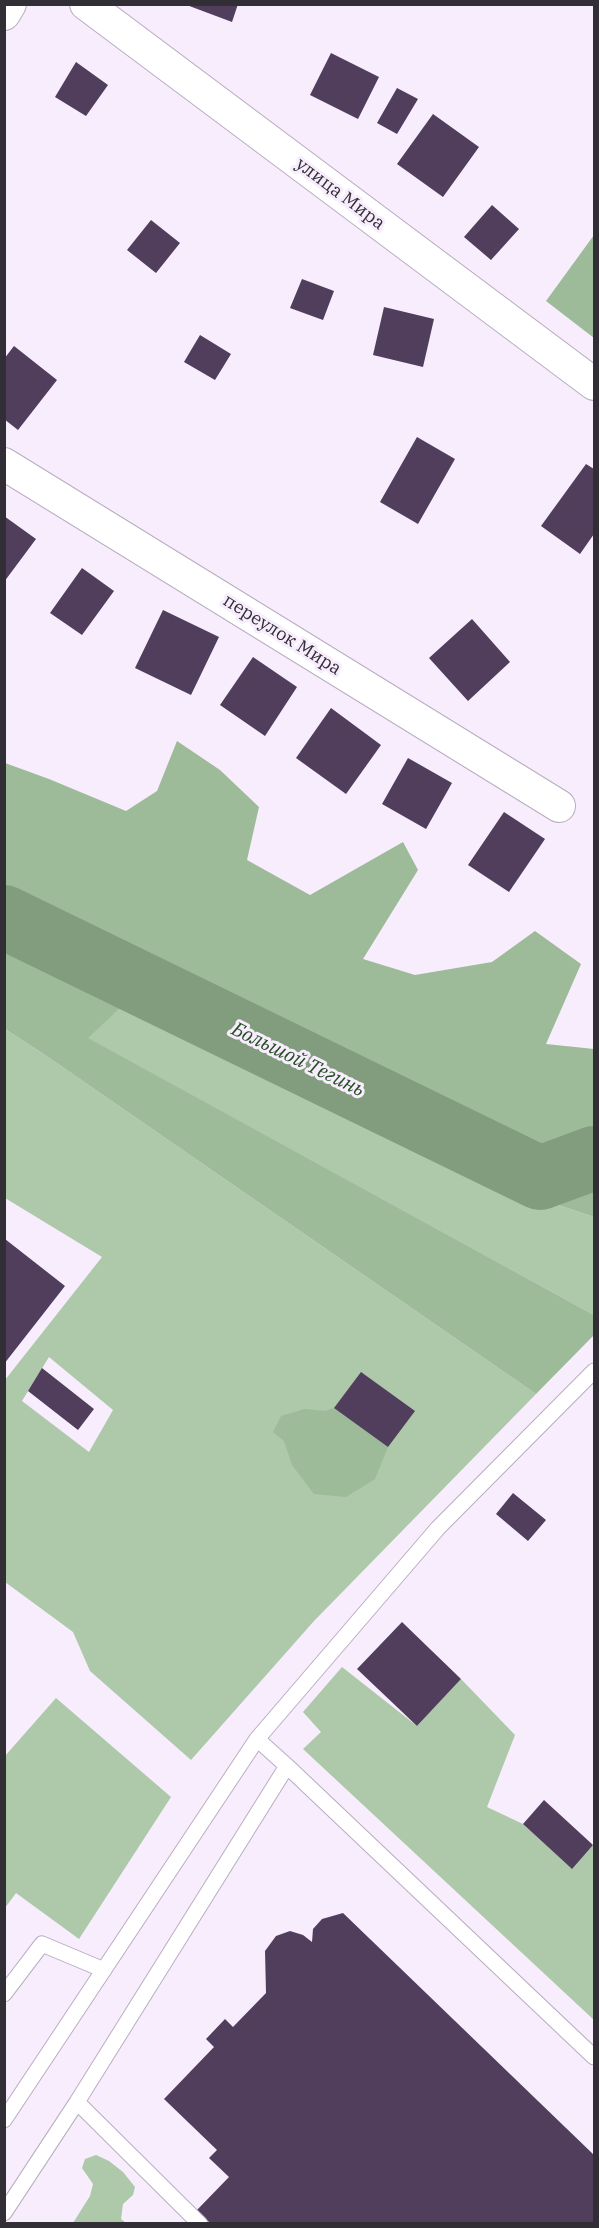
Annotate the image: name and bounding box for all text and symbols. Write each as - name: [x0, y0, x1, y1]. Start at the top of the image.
- street label: улица Мира: [291, 153, 389, 235]
- street label: переулок Мира: [219, 590, 345, 680]
- water label: Большой Тегинь: [228, 1017, 368, 1103]

